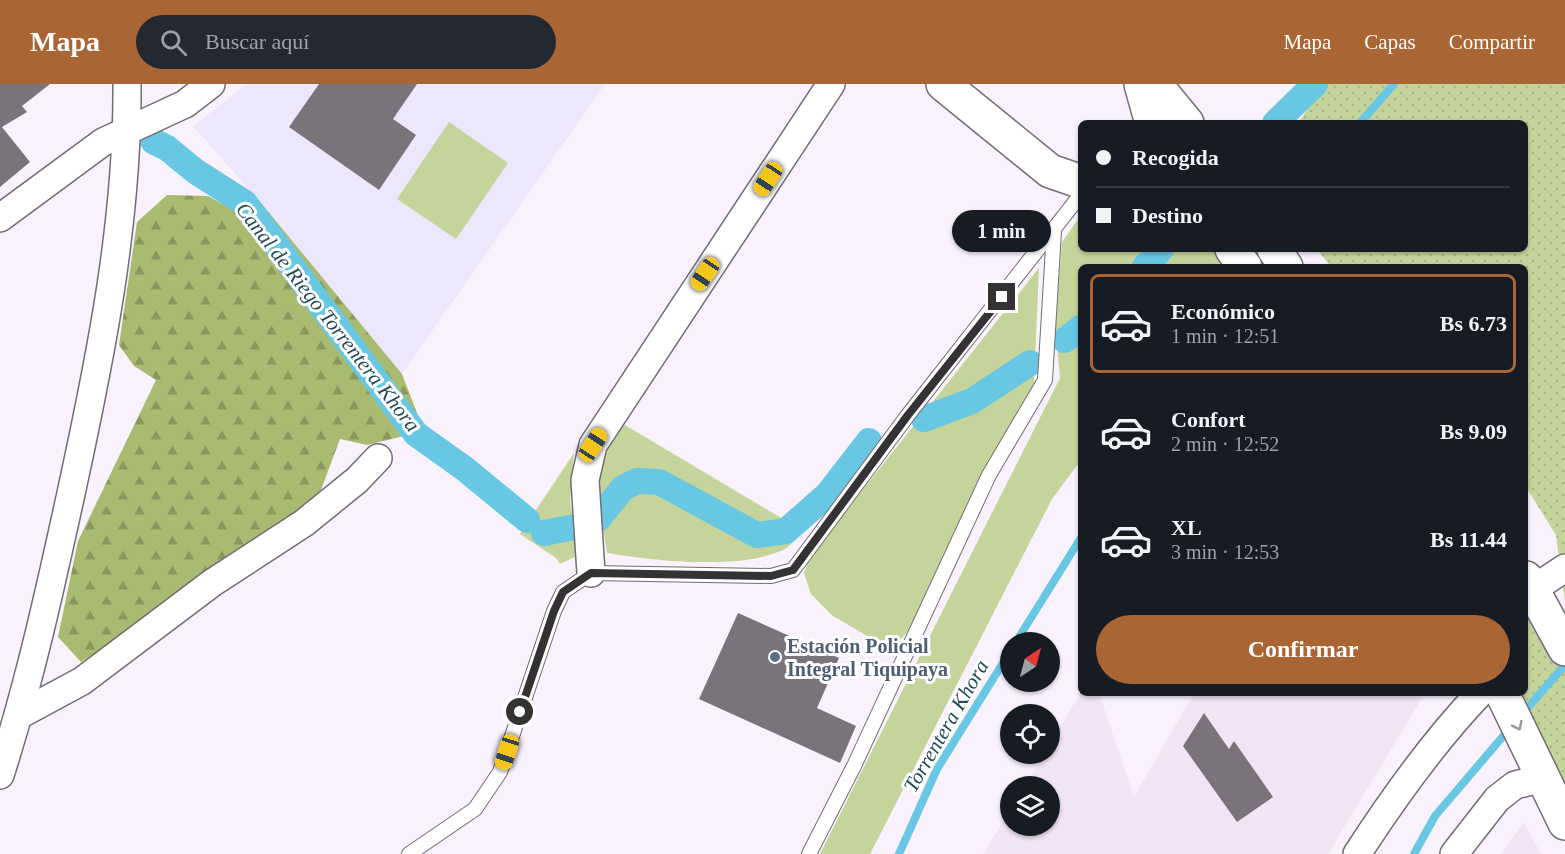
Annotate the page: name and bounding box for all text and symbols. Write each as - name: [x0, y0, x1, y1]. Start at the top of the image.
- search box: [136, 15, 556, 69]
- text: Mapa: [30, 26, 100, 57]
- icon: search: [157, 26, 190, 59]
- text: Buscar aquí: [205, 29, 309, 54]
- text: Mapa: [1284, 30, 1331, 54]
- text: Capas: [1364, 30, 1416, 54]
- text: Compartir: [1449, 30, 1535, 54]
- text: Recogida: [1132, 145, 1219, 170]
- car: [751, 159, 785, 199]
- water label: Canal de Riego Torrentera Khora: [231, 198, 425, 436]
- text: Destino: [1132, 203, 1203, 228]
- callout: 1 min: [952, 210, 1052, 252]
- text: 1 min: [977, 220, 1026, 242]
- car: [687, 254, 723, 294]
- route end: [988, 283, 1015, 310]
- icon: car: [1099, 297, 1153, 351]
- text: Económico: [1171, 299, 1275, 324]
- text: Bs 6.73: [1440, 311, 1507, 336]
- text: 1 min · 12:51: [1171, 325, 1279, 347]
- icon: car: [1099, 405, 1153, 459]
- text: Confort: [1171, 407, 1246, 432]
- text: Bs 9.09: [1440, 419, 1507, 444]
- car: [576, 425, 610, 465]
- text: 2 min · 12:52: [1171, 433, 1279, 455]
- icon: car: [1099, 513, 1153, 567]
- text: XL: [1171, 515, 1202, 540]
- text: Bs 11.44: [1430, 527, 1507, 552]
- text: 3 min · 12:53: [1171, 541, 1279, 563]
- button: Confirmar: [1096, 615, 1510, 684]
- north arrow: [1000, 632, 1060, 692]
- map controls: [1000, 632, 1060, 836]
- place label: Estación Policial Integral Tiquipaya: [787, 635, 948, 681]
- marker: Estación Policial Integral Tiquipaya: [768, 650, 782, 664]
- water label: Torrentera Khora: [899, 656, 993, 796]
- route start: [506, 698, 533, 725]
- button: locate: [1000, 704, 1060, 764]
- one-way arrow: [1511, 720, 1523, 731]
- car: [493, 732, 521, 772]
- button: layers: [1000, 776, 1060, 836]

